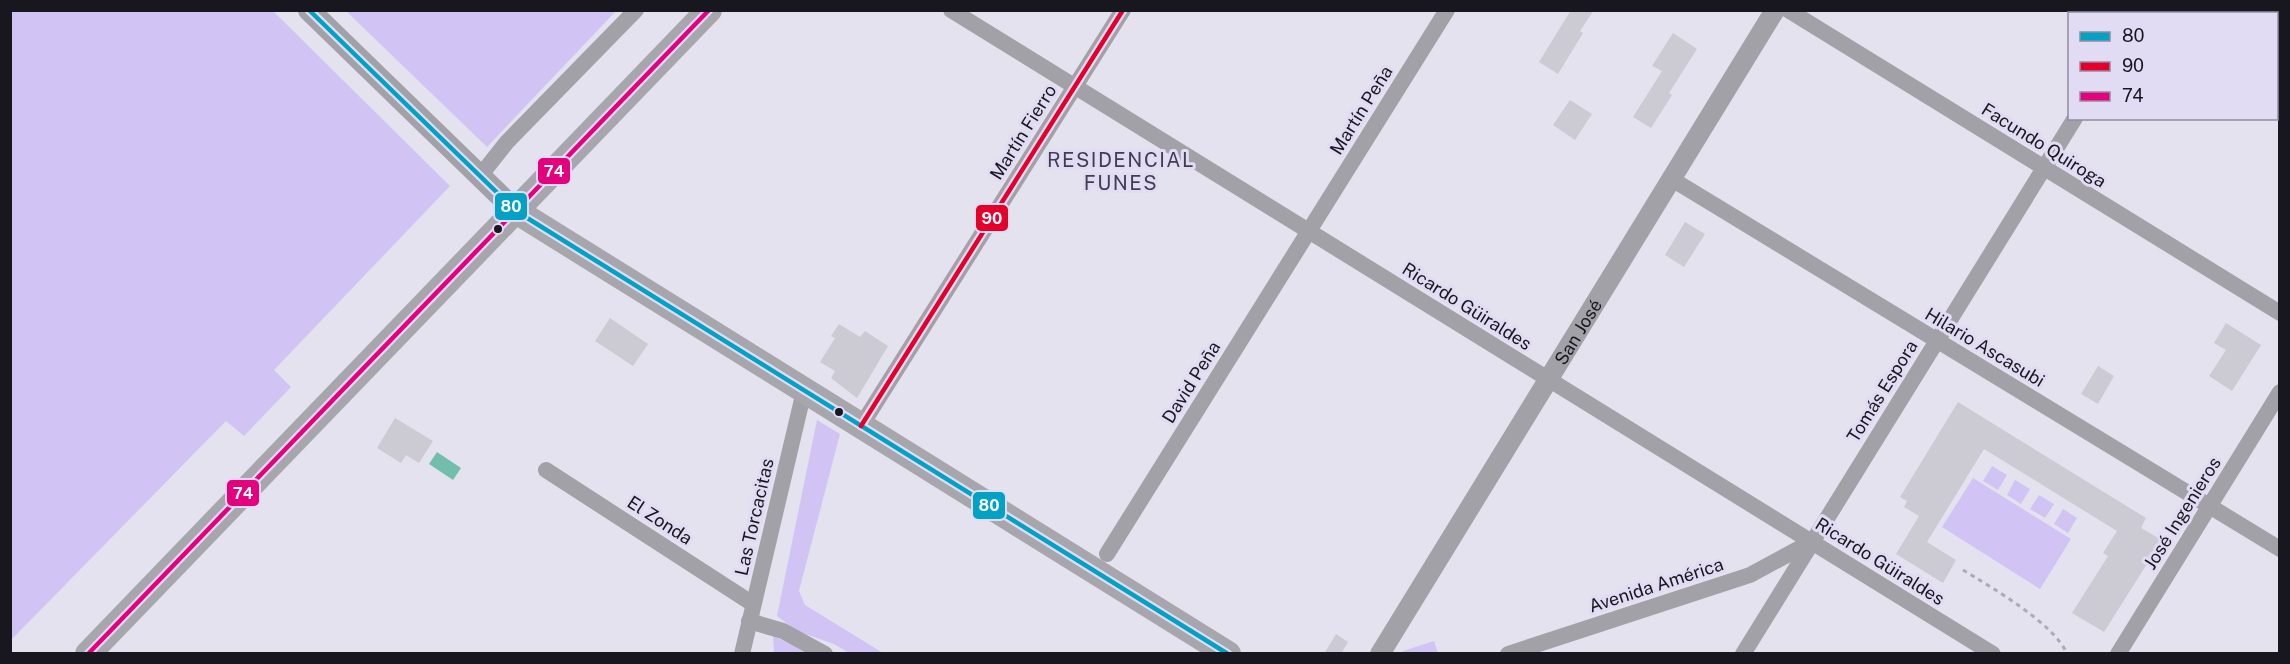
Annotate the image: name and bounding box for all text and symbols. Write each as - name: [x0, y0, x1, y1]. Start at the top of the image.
- legend: [2068, 12, 2278, 120]
- text: 80: [2122, 25, 2145, 46]
- text: 90: [2122, 55, 2144, 76]
- street label: Martín Peña: [1325, 62, 1397, 158]
- street label: Martín Fierro: [985, 81, 1061, 183]
- text: 74: [2122, 85, 2144, 106]
- street label: Facundo Quiroga: [1978, 98, 2110, 192]
- district label: RESIDENCIAL FUNES: [1047, 148, 1195, 195]
- line badge: 74: [537, 157, 571, 185]
- text: 74: [544, 162, 565, 181]
- line badge: 80: [494, 192, 528, 221]
- text: 80: [501, 197, 522, 216]
- line badge: 90: [975, 204, 1009, 232]
- text: 90: [982, 209, 1002, 228]
- unlabelled marker: [492, 223, 504, 235]
- street label: Ricardo Güiraldes: [1399, 258, 1535, 354]
- street label: San José: [1550, 295, 1606, 368]
- street label: Hilario Ascasubi: [1921, 303, 2049, 391]
- street label: Tomás Espora: [1842, 336, 1922, 446]
- street label: David Peña: [1158, 337, 1224, 427]
- unlabelled marker: [833, 406, 845, 418]
- street label: José Ingenieros: [2139, 453, 2225, 573]
- street label: Las Torcacitas: [730, 456, 778, 578]
- line badge: 74: [226, 479, 260, 507]
- text: 74: [233, 484, 254, 503]
- street label: El Zonda: [624, 491, 696, 549]
- line badge: 80: [972, 491, 1006, 520]
- text: 80: [979, 496, 1000, 515]
- street label: Ricardo Güiraldes: [1812, 513, 1948, 609]
- street label: Avenida América: [1586, 553, 1726, 617]

